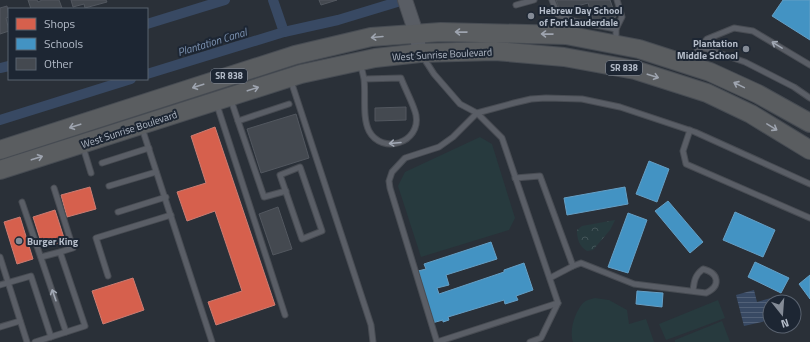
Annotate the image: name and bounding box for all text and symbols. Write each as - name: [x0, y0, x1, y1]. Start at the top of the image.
- place label: Hebrew Day School of Fort Lauderdale: [539, 3, 623, 30]
- legend: [8, 8, 148, 80]
- marker: Hebrew Day School of Fort Lauderdale: [526, 11, 536, 21]
- text: Shops: [44, 14, 76, 33]
- water label: Plantation Canal: [175, 23, 250, 60]
- one-way arrow: [455, 29, 468, 36]
- one-way arrow: [541, 31, 554, 38]
- one-way arrow: [371, 33, 384, 40]
- text: Schools: [44, 34, 84, 53]
- place label: Plantation Middle School: [677, 36, 738, 63]
- one-way arrow: [771, 41, 783, 49]
- street label: West Sunrise Boulevard: [392, 44, 492, 65]
- marker: Plantation Middle School: [741, 44, 751, 54]
- text: Other: [44, 54, 73, 73]
- road number: SR 838: [606, 61, 642, 75]
- road number: SR 838: [211, 69, 247, 83]
- one-way arrow: [646, 73, 659, 80]
- one-way arrow: [733, 81, 745, 88]
- one-way arrow: [192, 83, 205, 90]
- one-way arrow: [247, 85, 259, 93]
- street label: West Sunrise Boulevard: [79, 107, 179, 152]
- one-way arrow: [69, 123, 81, 131]
- one-way arrow: [766, 123, 778, 131]
- one-way arrow: [389, 139, 402, 146]
- one-way arrow: [31, 154, 43, 162]
- place label: Burger King: [27, 234, 79, 249]
- marker: Burger King: [14, 236, 24, 246]
- one-way arrow: [49, 289, 57, 301]
- north arrow: [762, 294, 802, 334]
- text: N: [779, 315, 791, 332]

